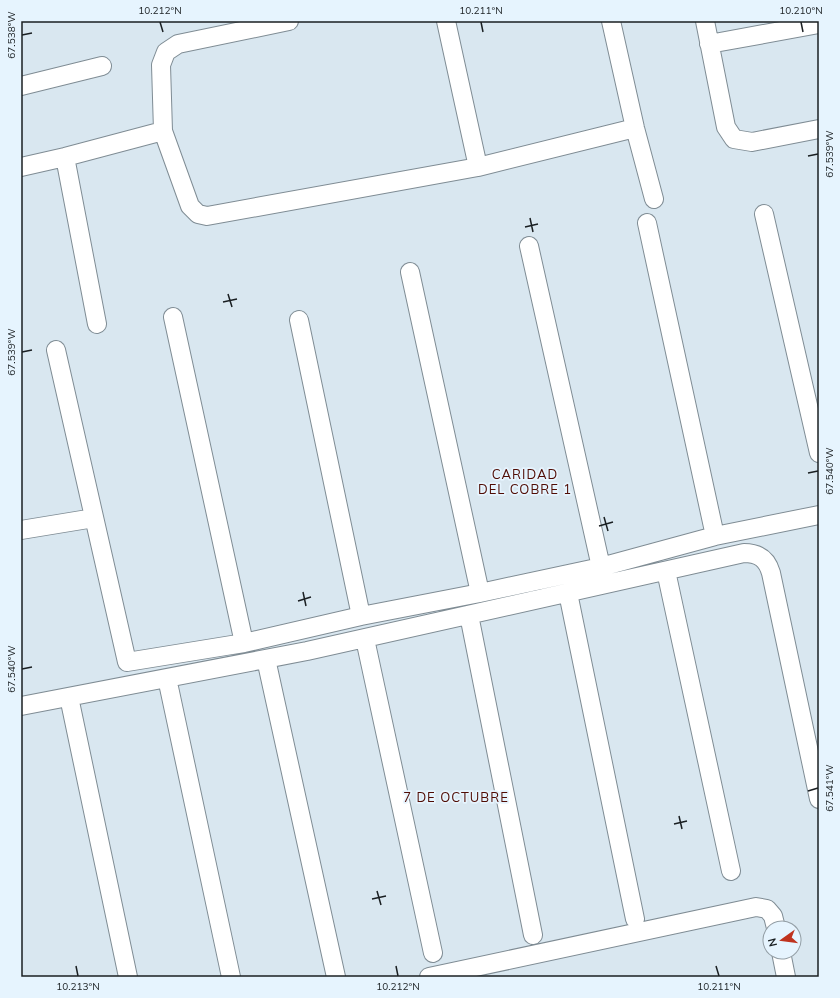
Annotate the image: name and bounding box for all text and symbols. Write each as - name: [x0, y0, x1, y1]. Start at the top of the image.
- text: 10.212°N: [138, 4, 182, 17]
- text: 10.211°N: [459, 4, 503, 17]
- text: 10.210°N: [779, 4, 823, 17]
- text: 67.538°W: [5, 11, 18, 59]
- text: 67.539°W: [823, 130, 836, 178]
- text: 67.539°W: [5, 328, 18, 376]
- text: 67.540°W: [823, 447, 836, 495]
- district label: CARIDAD DEL COBRE 1: [478, 466, 572, 497]
- text: 67.540°W: [5, 645, 18, 693]
- text: 67.541°W: [823, 764, 836, 812]
- district label: 7 DE OCTUBRE: [403, 789, 509, 805]
- north arrow: [762, 920, 802, 960]
- text: N: [764, 937, 780, 948]
- text: 10.213°N: [56, 980, 100, 993]
- text: 10.212°N: [376, 980, 420, 993]
- text: 10.211°N: [697, 980, 741, 993]

